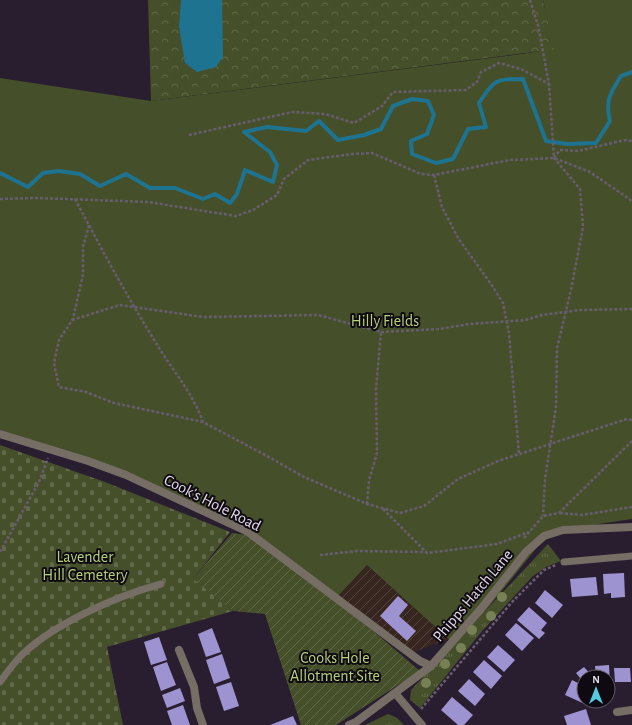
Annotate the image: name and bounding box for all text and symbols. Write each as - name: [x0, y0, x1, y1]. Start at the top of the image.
- park label: Hilly Fields: [351, 313, 419, 330]
- street label: Cook's Hole Road: [161, 472, 264, 534]
- street label: Phipps Hatch Lane: [430, 546, 516, 645]
- park label: Lavender Hill Cemetery: [42, 549, 128, 584]
- park label: Cooks Hole Allotment Site: [290, 650, 380, 684]
- north arrow: [576, 669, 616, 709]
- text: N: [592, 674, 600, 685]

